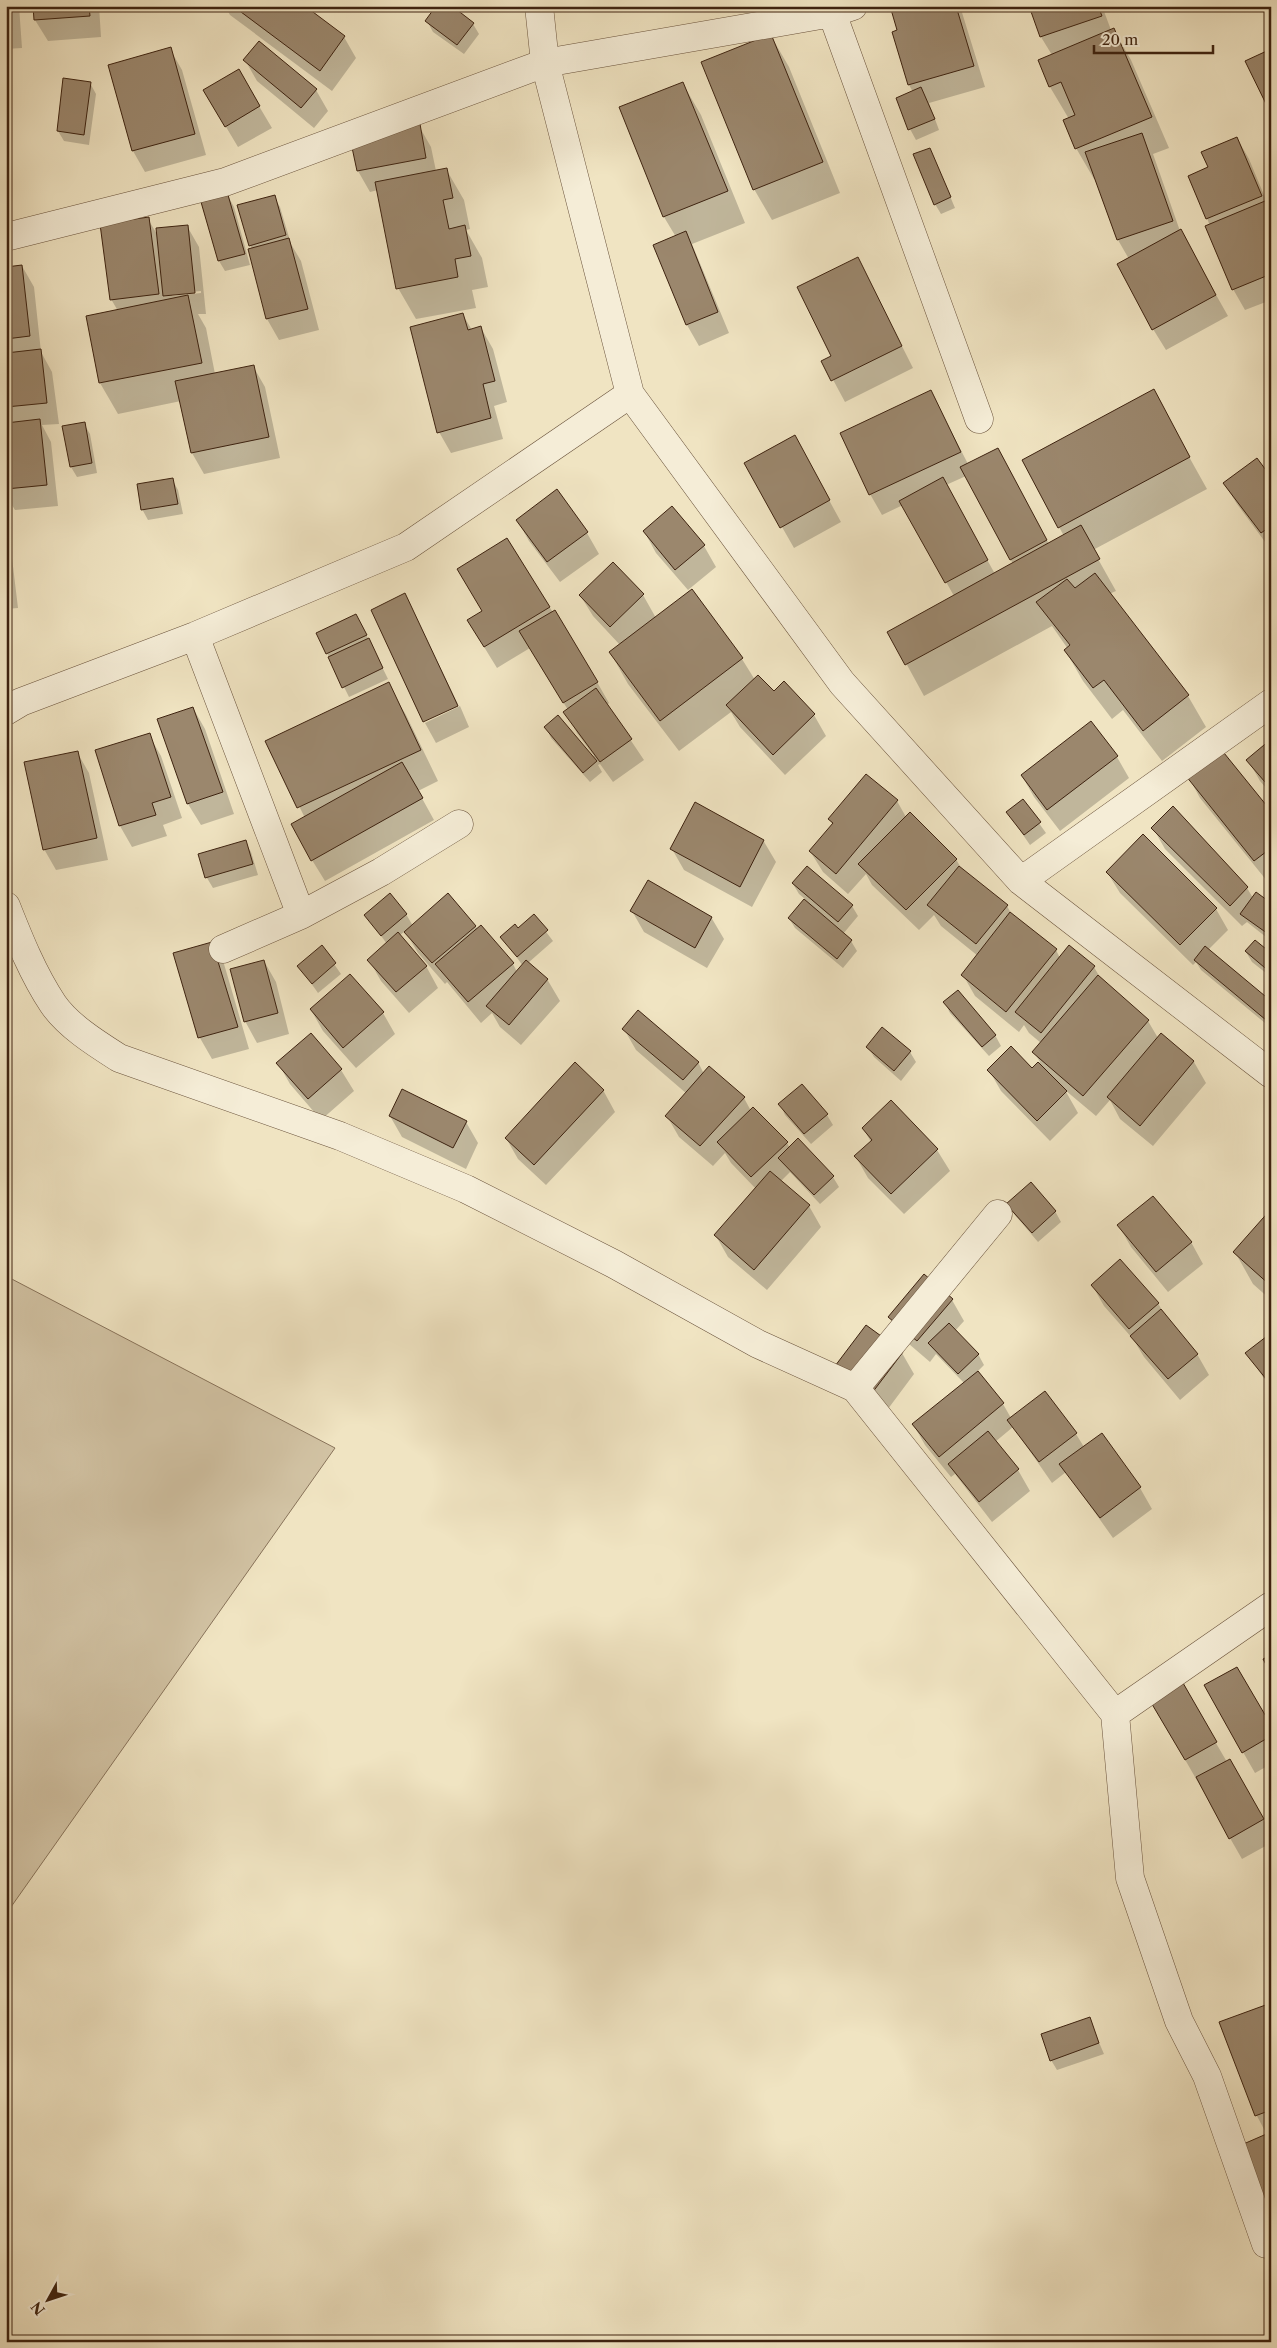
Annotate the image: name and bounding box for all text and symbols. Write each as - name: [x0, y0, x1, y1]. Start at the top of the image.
- scale bar: [1094, 22, 1213, 54]
- text: 20 m: [1102, 30, 1138, 49]
- north arrow: [22, 2276, 72, 2326]
- text: N: [27, 2298, 49, 2319]

